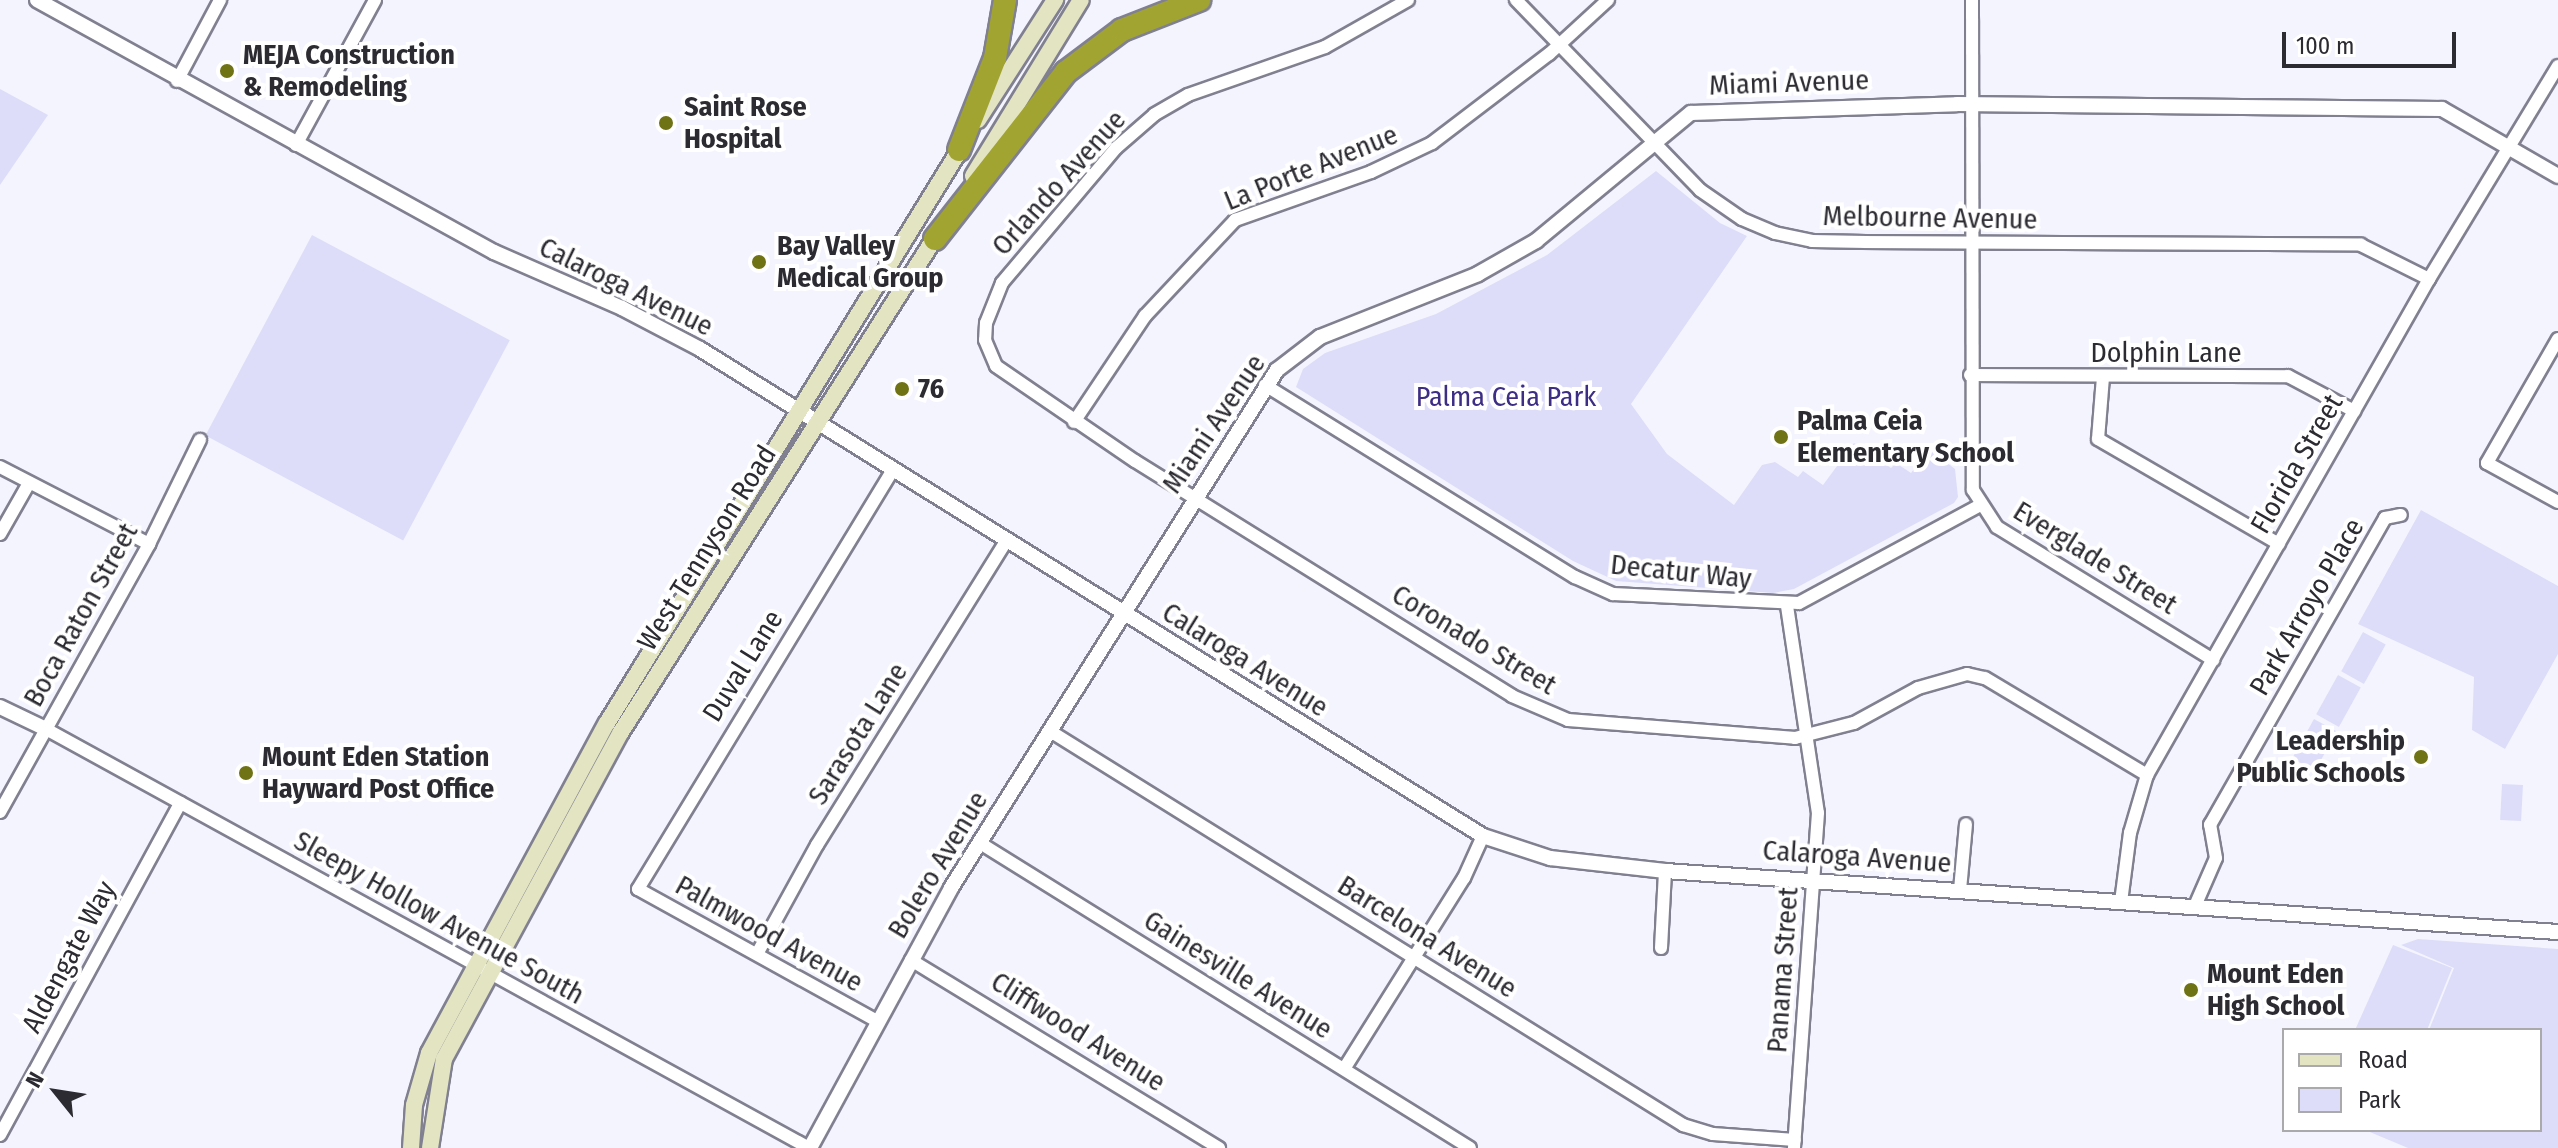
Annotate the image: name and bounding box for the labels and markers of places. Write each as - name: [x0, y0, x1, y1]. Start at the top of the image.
- place label: MEJA Construction & Remodeling: [243, 38, 455, 104]
- marker: MEJA Construction & Remodeling: [218, 62, 236, 80]
- place label: Saint Rose Hospital: [684, 90, 807, 156]
- marker: Saint Rose Hospital: [655, 112, 677, 134]
- place label: Bay Valley Medical Group: [777, 229, 944, 295]
- marker: Bay Valley Medical Group: [748, 251, 770, 273]
- place label: 76: [918, 372, 944, 406]
- marker: 76: [893, 380, 911, 398]
- place label: Palma Ceia Elementary School: [1797, 404, 2014, 470]
- marker: Palma Ceia Elementary School: [1772, 428, 1790, 446]
- place label: Leadership Public Schools: [2236, 724, 2405, 790]
- place label: Mount Eden Station Hayward Post Office: [262, 740, 494, 806]
- marker: Leadership Public Schools: [2412, 748, 2430, 766]
- marker: Mount Eden Station Hayward Post Office: [237, 764, 255, 782]
- place label: Mount Eden High School: [2207, 957, 2344, 1023]
- marker: Mount Eden High School: [2182, 981, 2200, 999]

